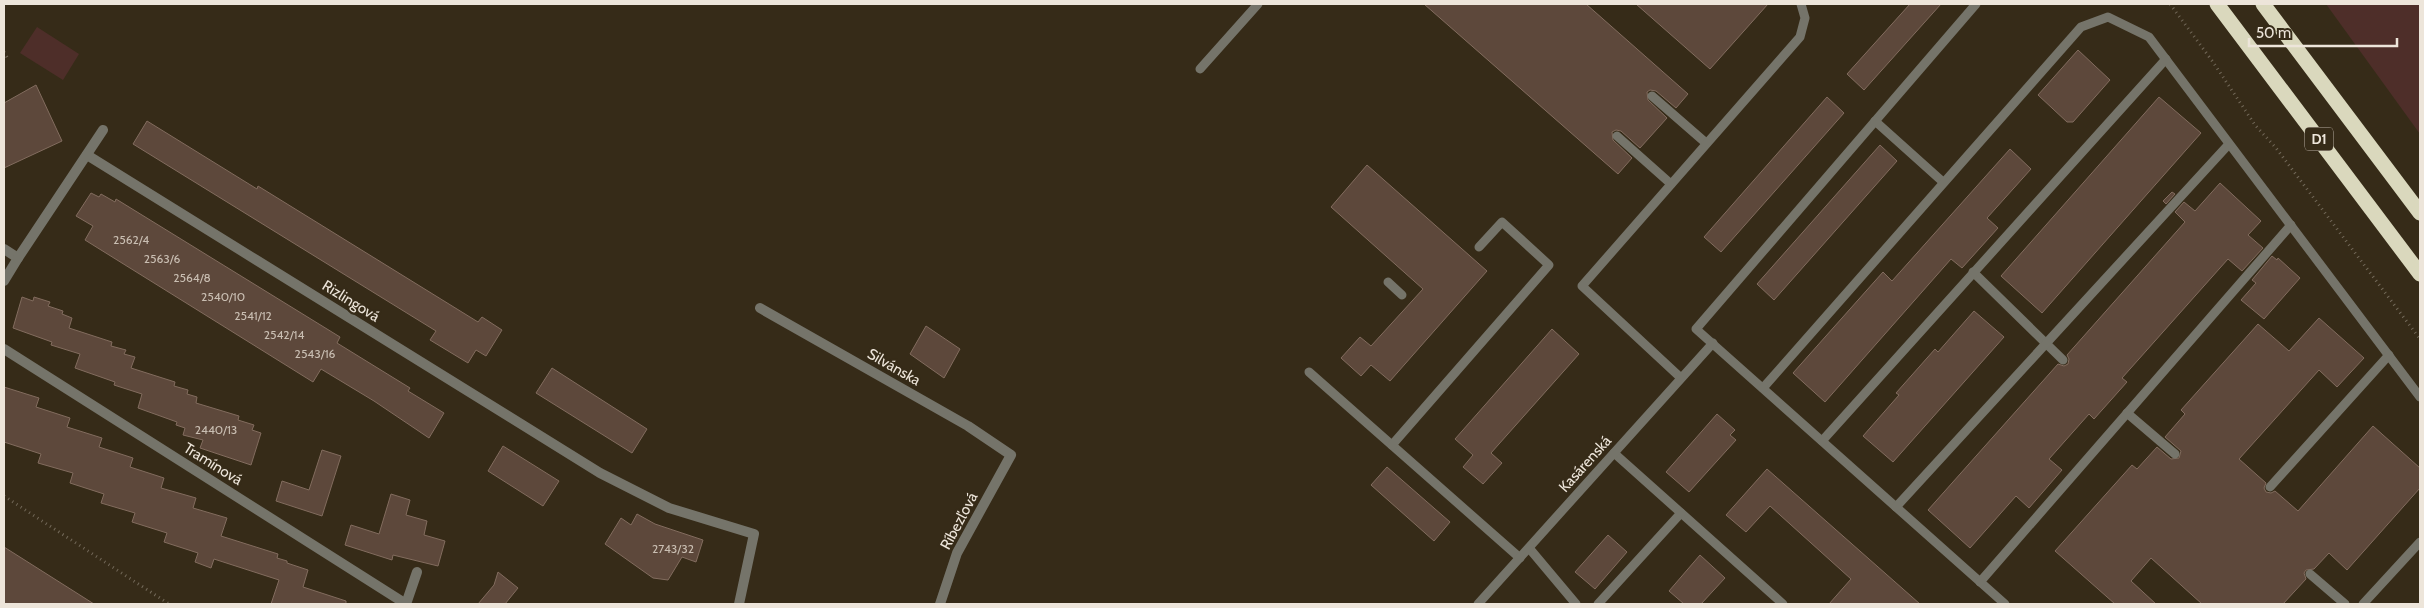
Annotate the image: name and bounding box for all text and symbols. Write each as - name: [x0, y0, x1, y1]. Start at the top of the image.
- scale bar: [2249, 15, 2396, 47]
- text: 50 m: [2256, 24, 2291, 42]
- road number: D1: [2305, 128, 2333, 150]
- house number: 2562/4: [113, 232, 149, 247]
- house number: 2563/6: [144, 251, 180, 266]
- house number: 2564/8: [173, 270, 211, 285]
- street label: Rizlingová: [319, 276, 384, 326]
- house number: 2540/10: [201, 289, 245, 304]
- house number: 2541/12: [234, 308, 272, 323]
- house number: 2542/14: [264, 327, 304, 342]
- street label: Silvánska: [864, 345, 924, 390]
- house number: 2543/16: [295, 346, 336, 361]
- house number: 2440/13: [195, 422, 237, 437]
- street label: Kasárenská: [1555, 431, 1616, 496]
- street label: Tramínová: [180, 439, 246, 489]
- street label: Ríbezľová: [937, 489, 982, 553]
- house number: 2743/32: [652, 541, 694, 556]

